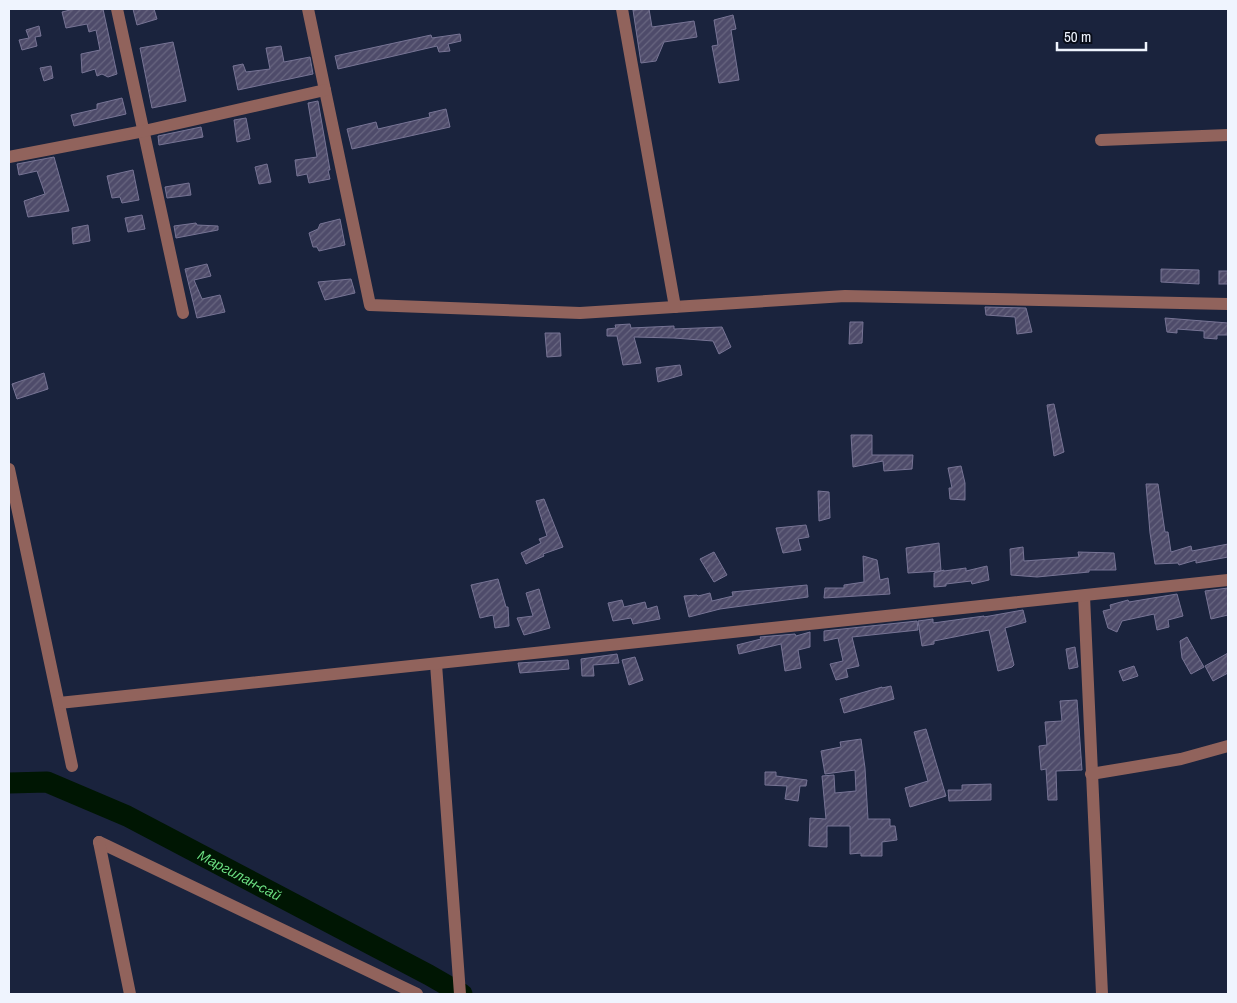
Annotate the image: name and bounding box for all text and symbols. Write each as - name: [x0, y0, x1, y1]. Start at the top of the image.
- scale bar: [1057, 20, 1146, 52]
- text: 50 m: [1064, 26, 1091, 47]
- water label: Маргилан-сай: [195, 846, 284, 905]

